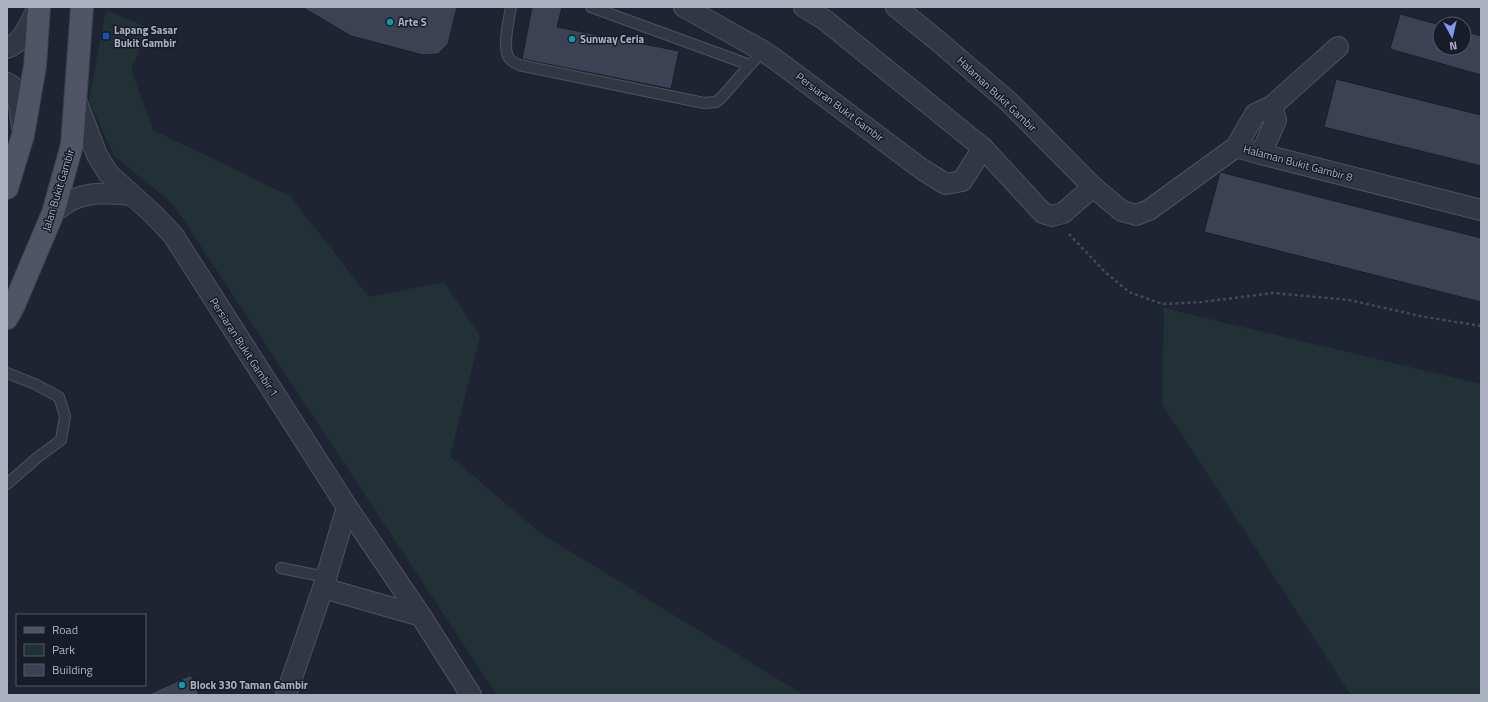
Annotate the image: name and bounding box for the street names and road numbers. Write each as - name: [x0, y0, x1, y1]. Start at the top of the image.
- street label: Halaman Bukit Gambir: [953, 53, 1041, 135]
- street label: Persiaran Bukit Gambir: [793, 69, 888, 146]
- street label: Halaman Bukit Gambir 8: [1242, 141, 1354, 185]
- street label: Jalan Bukit Gambir: [38, 147, 78, 233]
- street label: Persiaran Bukit Gambir 1: [206, 294, 282, 400]

